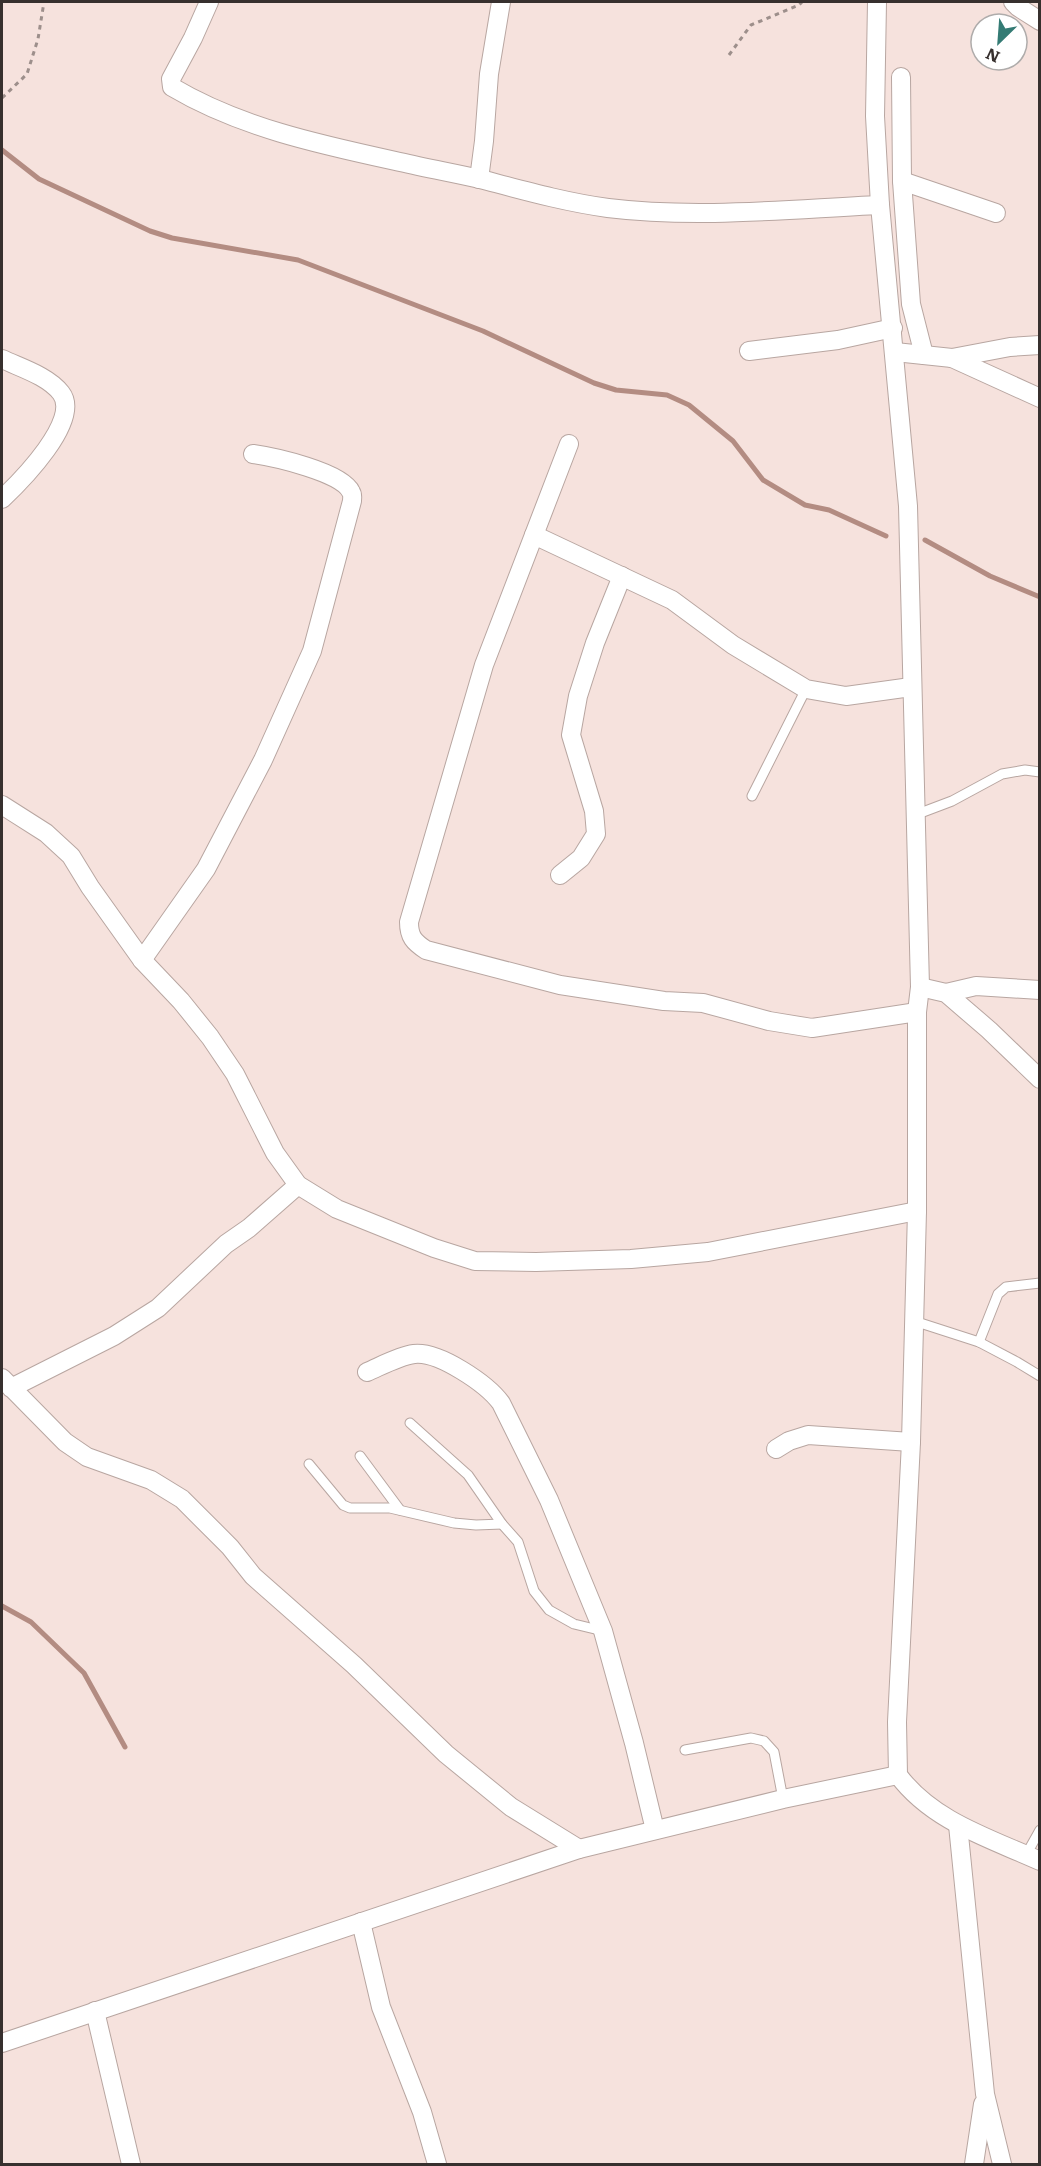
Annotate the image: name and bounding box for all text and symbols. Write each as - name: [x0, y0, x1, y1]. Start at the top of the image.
- north arrow: [969, 12, 1029, 72]
- text: N: [981, 43, 1003, 70]

